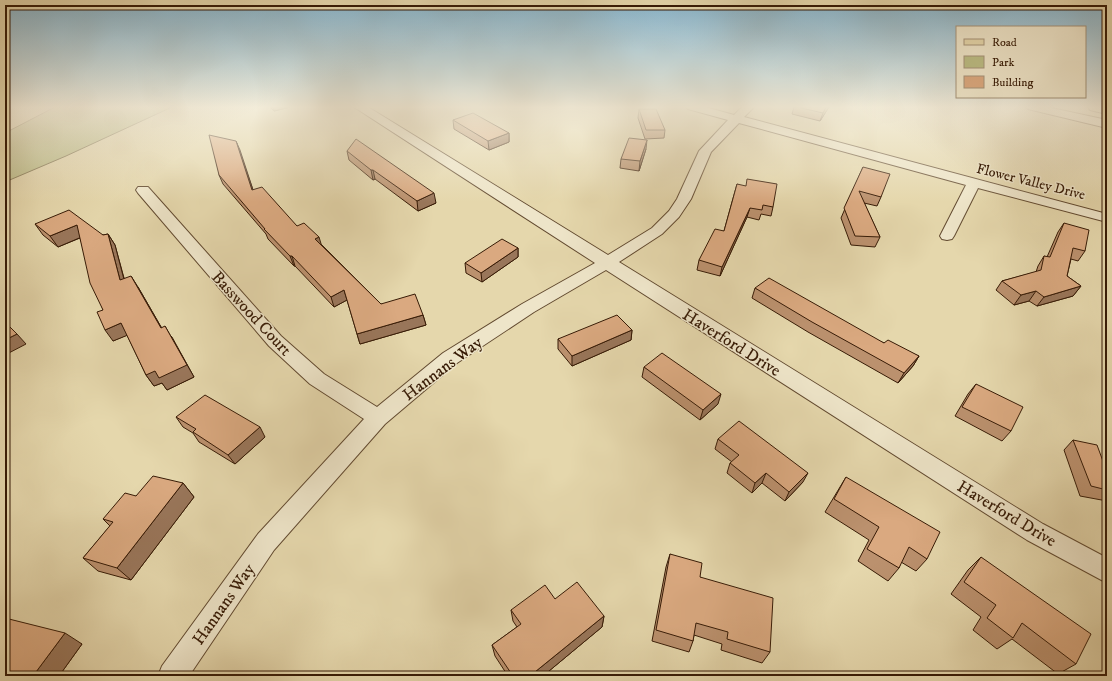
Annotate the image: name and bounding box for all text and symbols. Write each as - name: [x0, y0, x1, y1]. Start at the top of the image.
- legend: [956, 26, 1086, 98]
- text: Road: [992, 35, 1017, 50]
- text: Park: [992, 55, 1014, 70]
- text: Building: [992, 75, 1033, 90]
- street label: Flower Valley Drive: [975, 160, 1087, 204]
- street label: Basswood Court: [206, 267, 297, 361]
- street label: Haverford Drive: [678, 304, 785, 382]
- street label: Hannans Way: [398, 331, 488, 406]
- street label: Haverford Drive: [953, 476, 1060, 552]
- street label: Hannans Way: [188, 559, 260, 650]

